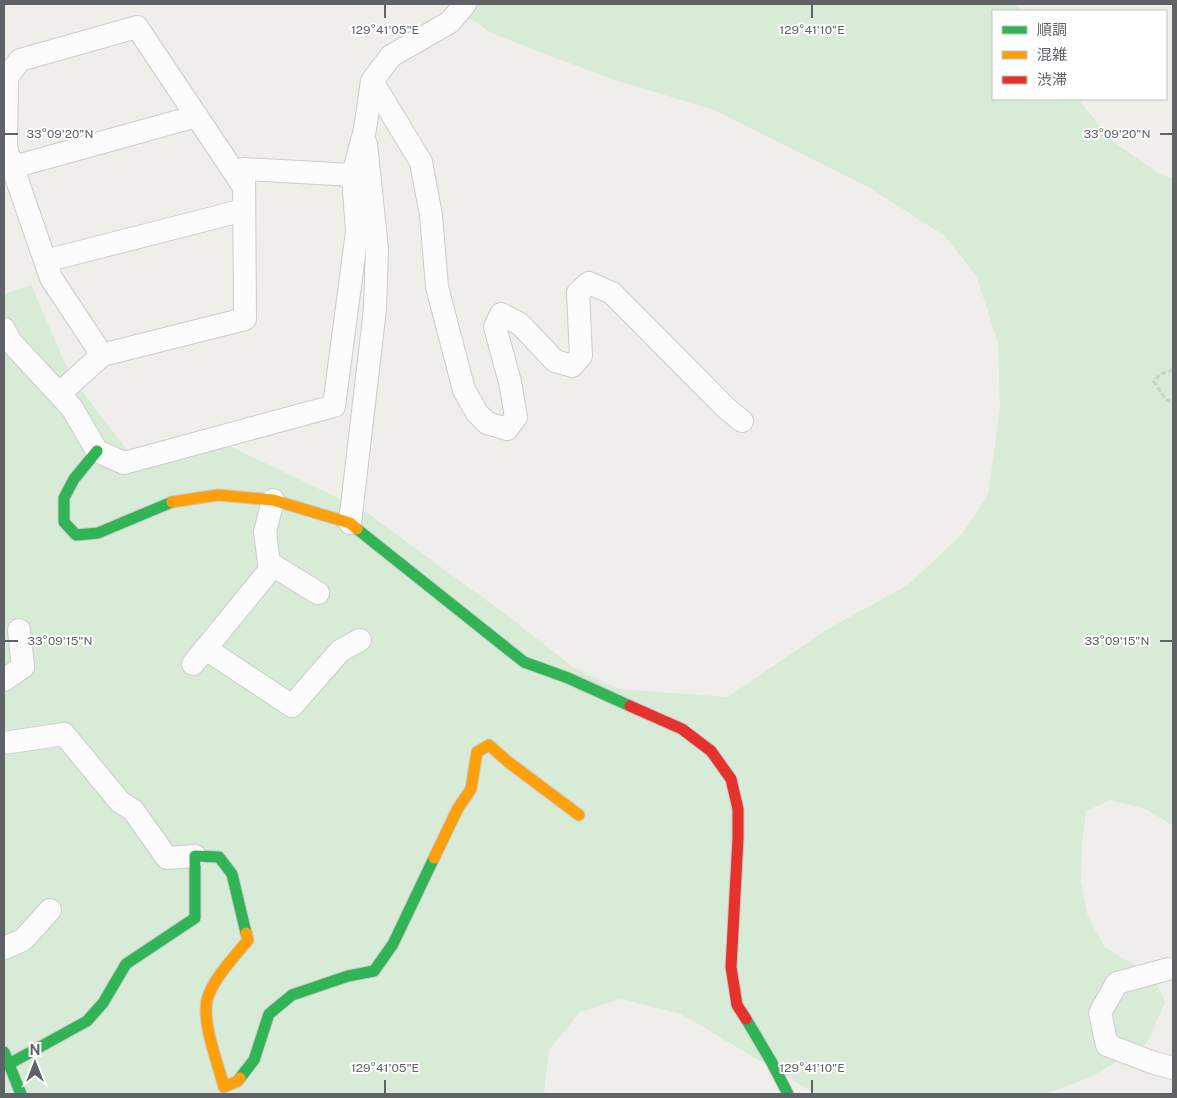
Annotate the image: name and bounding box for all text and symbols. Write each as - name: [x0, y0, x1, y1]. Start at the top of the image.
- legend: [992, 10, 1167, 100]
- text: 順調: [1037, 21, 1067, 38]
- text: 129°41'05"E: [351, 23, 419, 37]
- text: 129°41'10"E: [779, 23, 845, 37]
- text: 混雑: [1037, 46, 1067, 63]
- text: 渋滞: [1037, 71, 1067, 88]
- text: 33°09'20"N: [27, 127, 93, 141]
- text: 33°09'20"N: [1084, 127, 1150, 141]
- text: 33°09'15"N: [27, 634, 93, 648]
- text: 33°09'15"N: [1084, 634, 1150, 648]
- north arrow: [10, 1038, 60, 1088]
- text: N: [30, 1042, 40, 1058]
- text: 129°41'05"E: [351, 1061, 419, 1075]
- text: 129°41'10"E: [779, 1061, 845, 1075]

